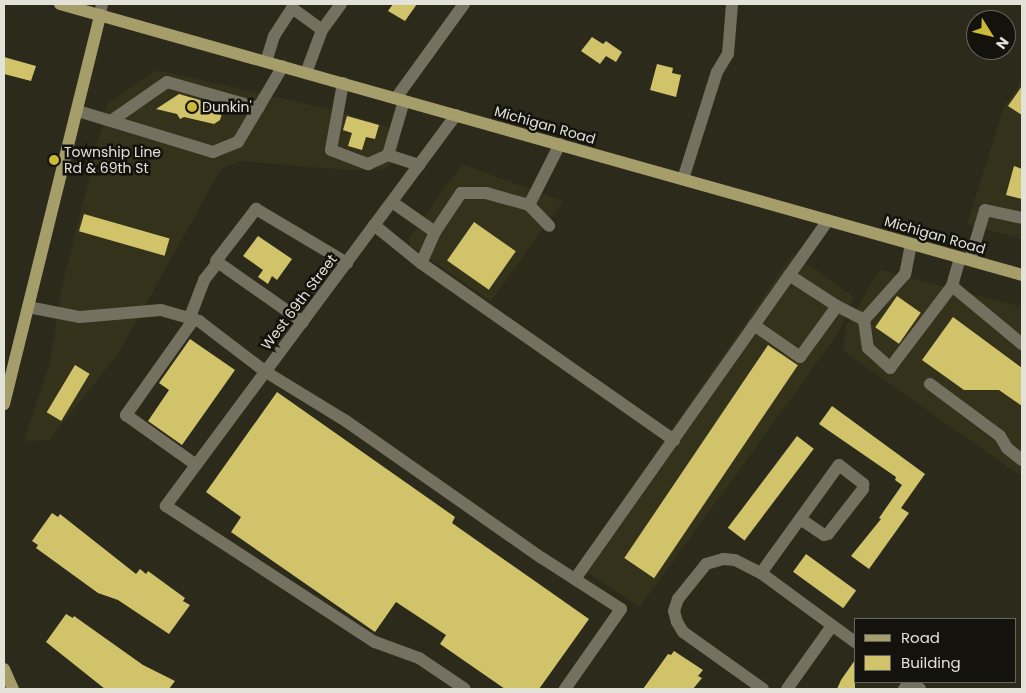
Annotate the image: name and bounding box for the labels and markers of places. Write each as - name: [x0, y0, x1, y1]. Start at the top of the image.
- place label: Dunkin': [202, 99, 252, 115]
- marker: Dunkin': [186, 101, 198, 113]
- place label: Township Line Rd & 69th St: [64, 144, 161, 176]
- marker: Township Line Rd & 69th St: [48, 154, 60, 166]

